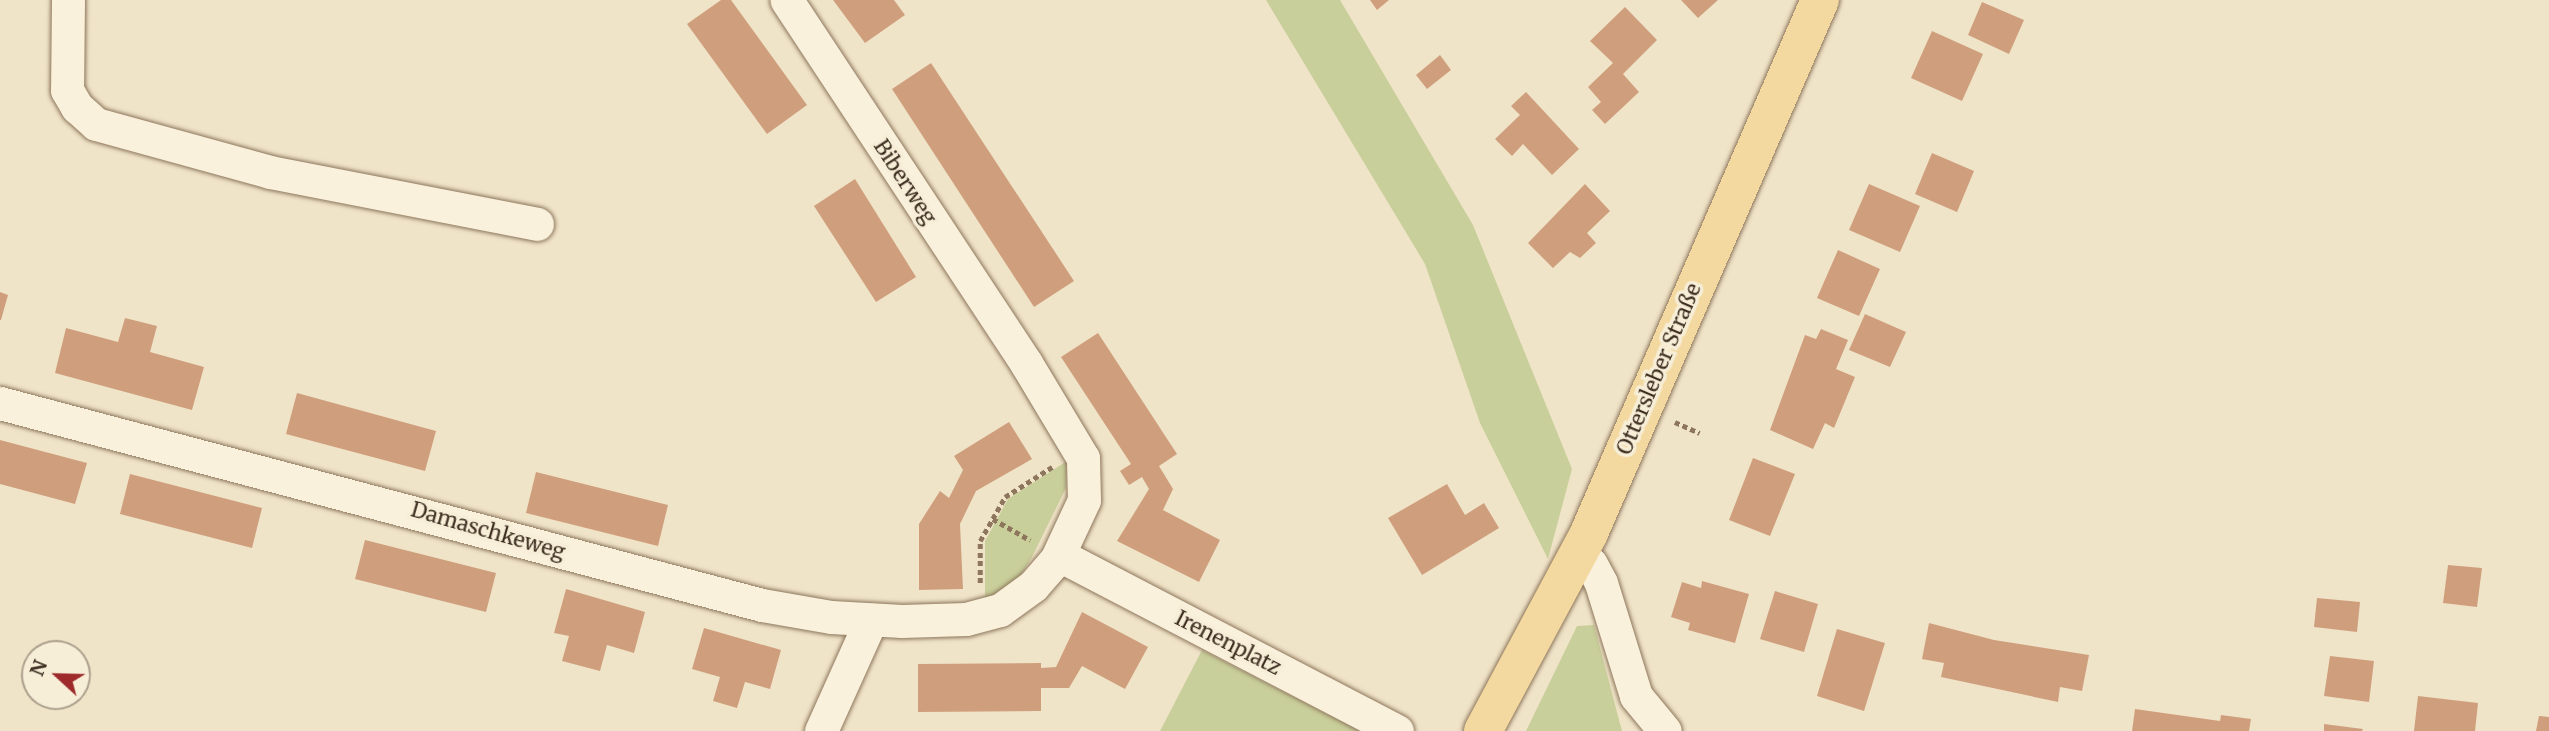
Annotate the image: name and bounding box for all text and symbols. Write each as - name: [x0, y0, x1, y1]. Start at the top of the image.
- street label: Biberweg: [868, 135, 942, 229]
- street label: Ottersleber Straße: [1612, 280, 1706, 458]
- street label: Damaschkeweg: [408, 497, 568, 565]
- street label: Irenenplatz: [1171, 606, 1285, 680]
- north arrow: [21, 640, 91, 710]
- text: N: [24, 656, 52, 679]

